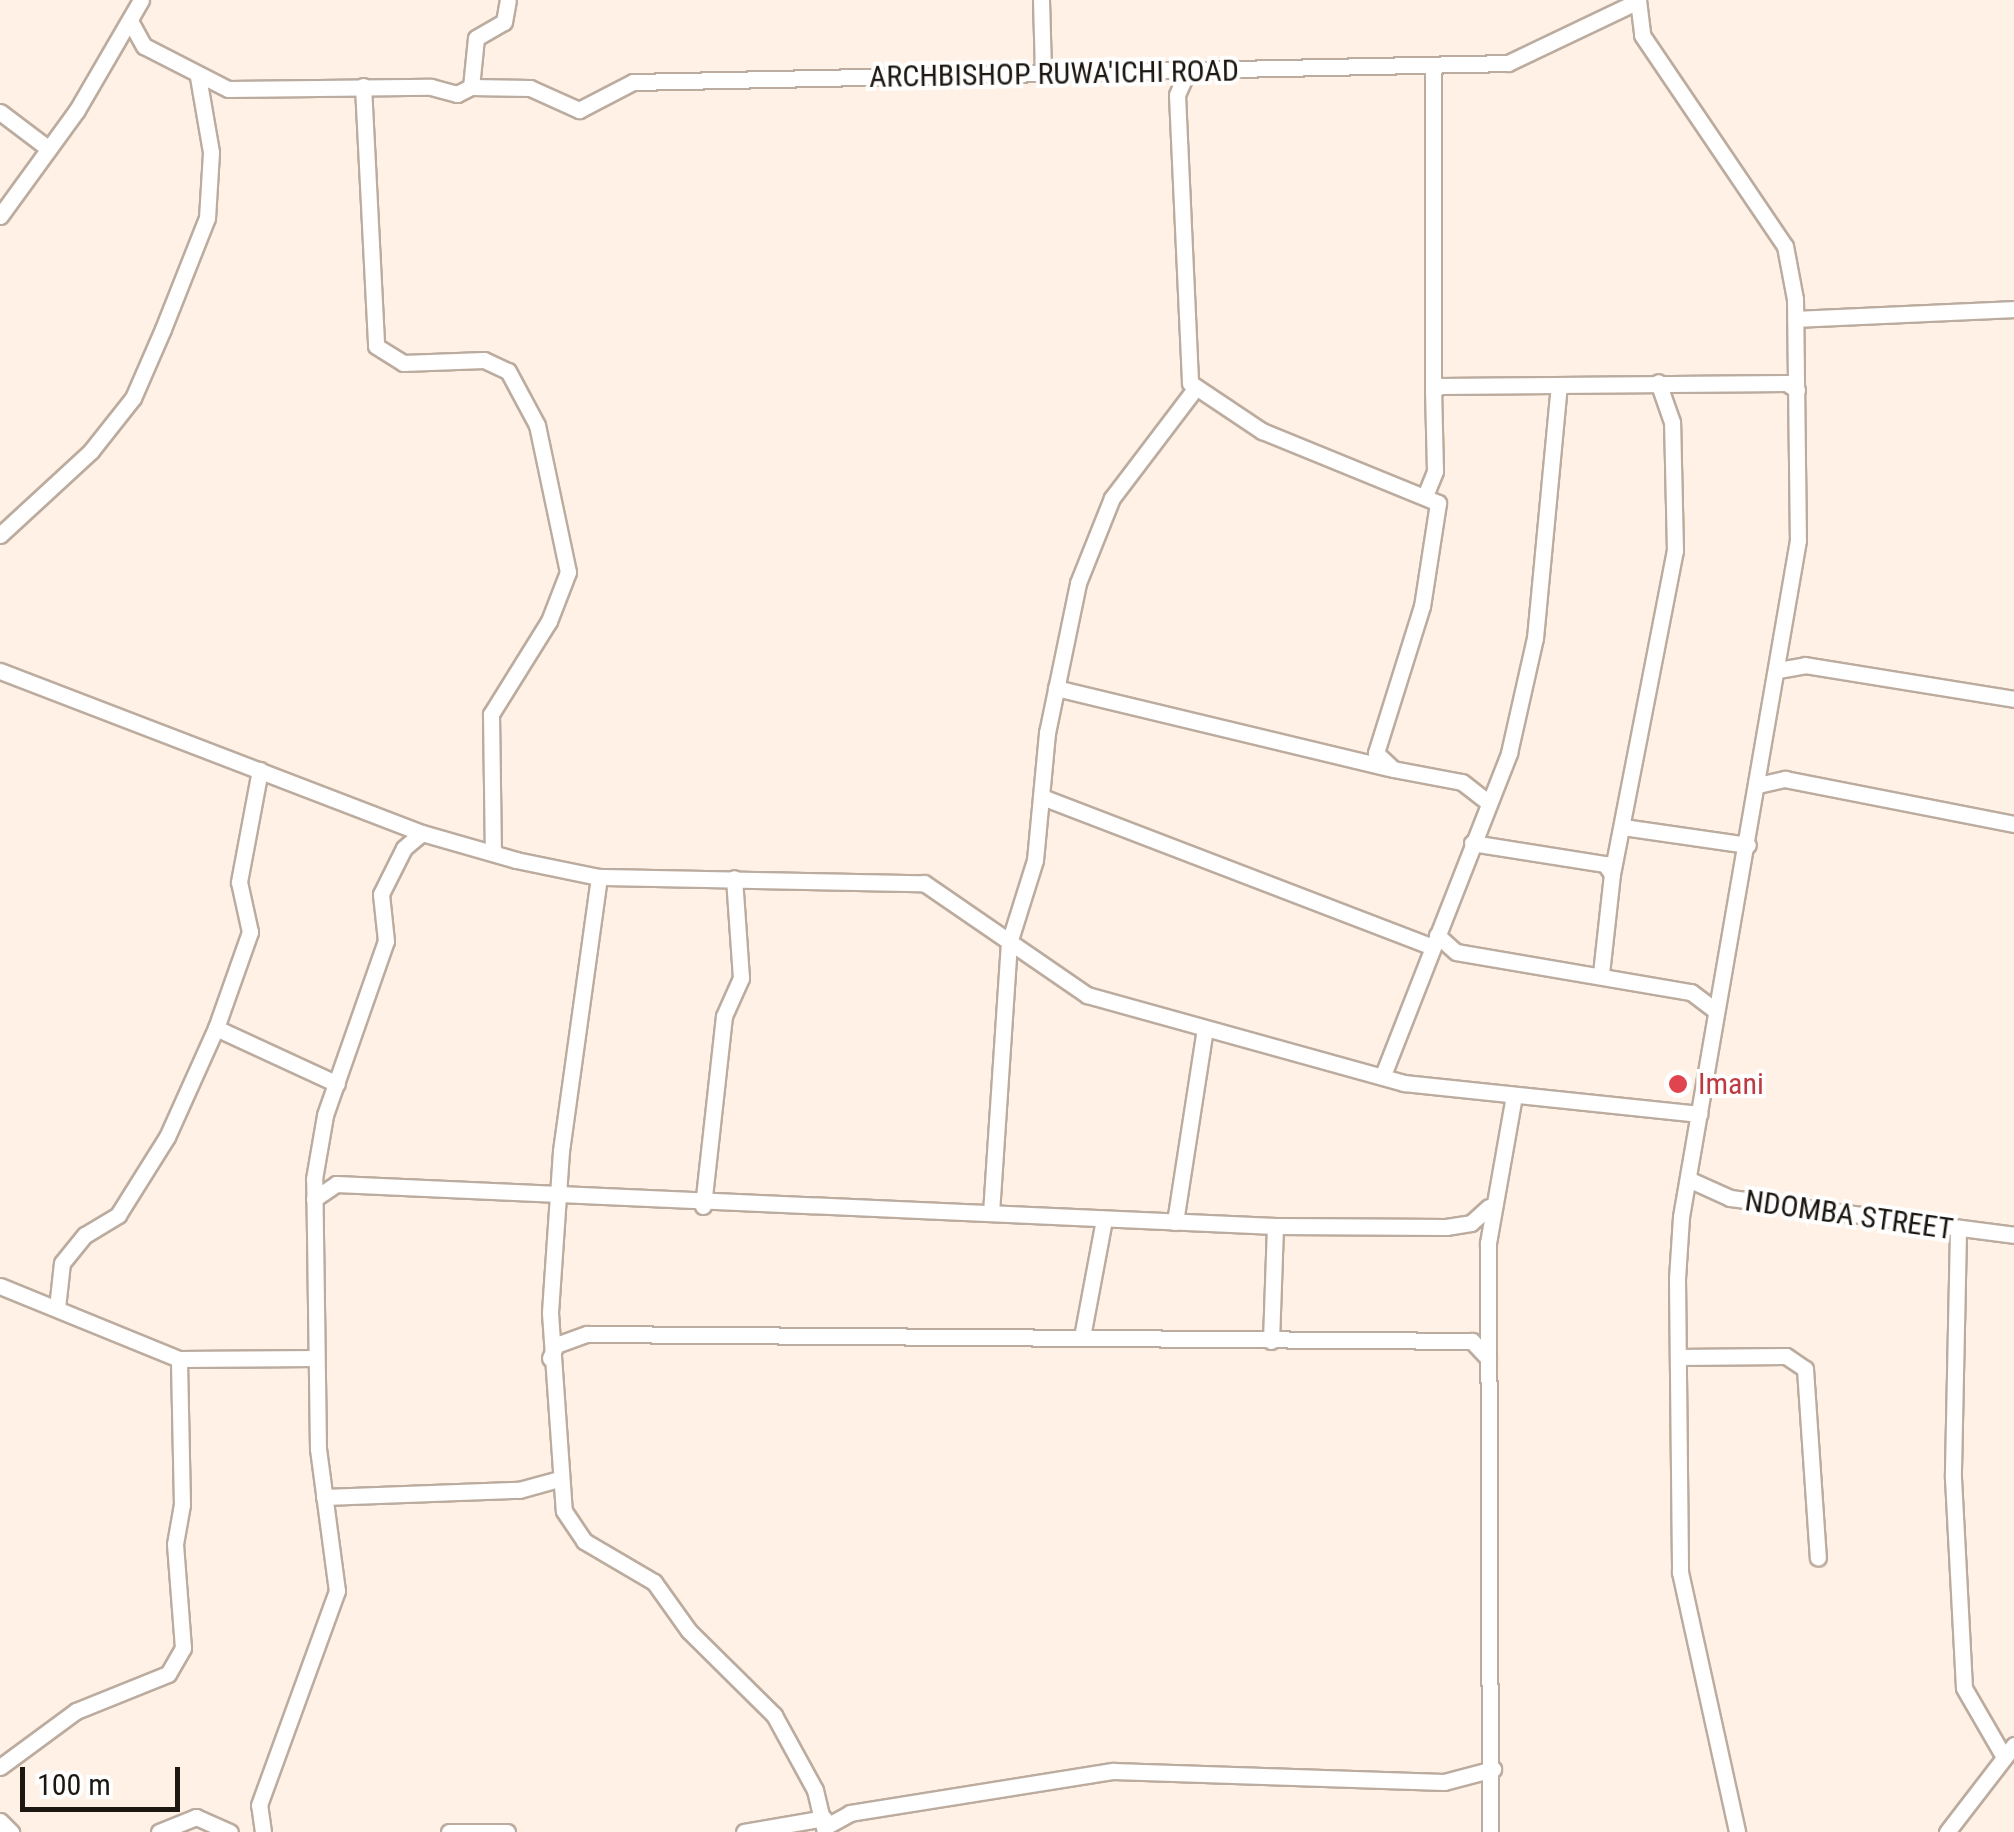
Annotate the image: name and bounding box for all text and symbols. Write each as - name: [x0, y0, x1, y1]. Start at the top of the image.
- street label: ARCHBISHOP RUWA'ICHI ROAD: [869, 53, 1239, 95]
- place label: Imani: [1698, 1066, 1764, 1102]
- marker: Imani: [1667, 1073, 1689, 1095]
- street label: NDOMBA STREET: [1743, 1183, 1955, 1247]
- scale bar: [25, 1747, 185, 1809]
- text: 100 m: [37, 1767, 111, 1802]

